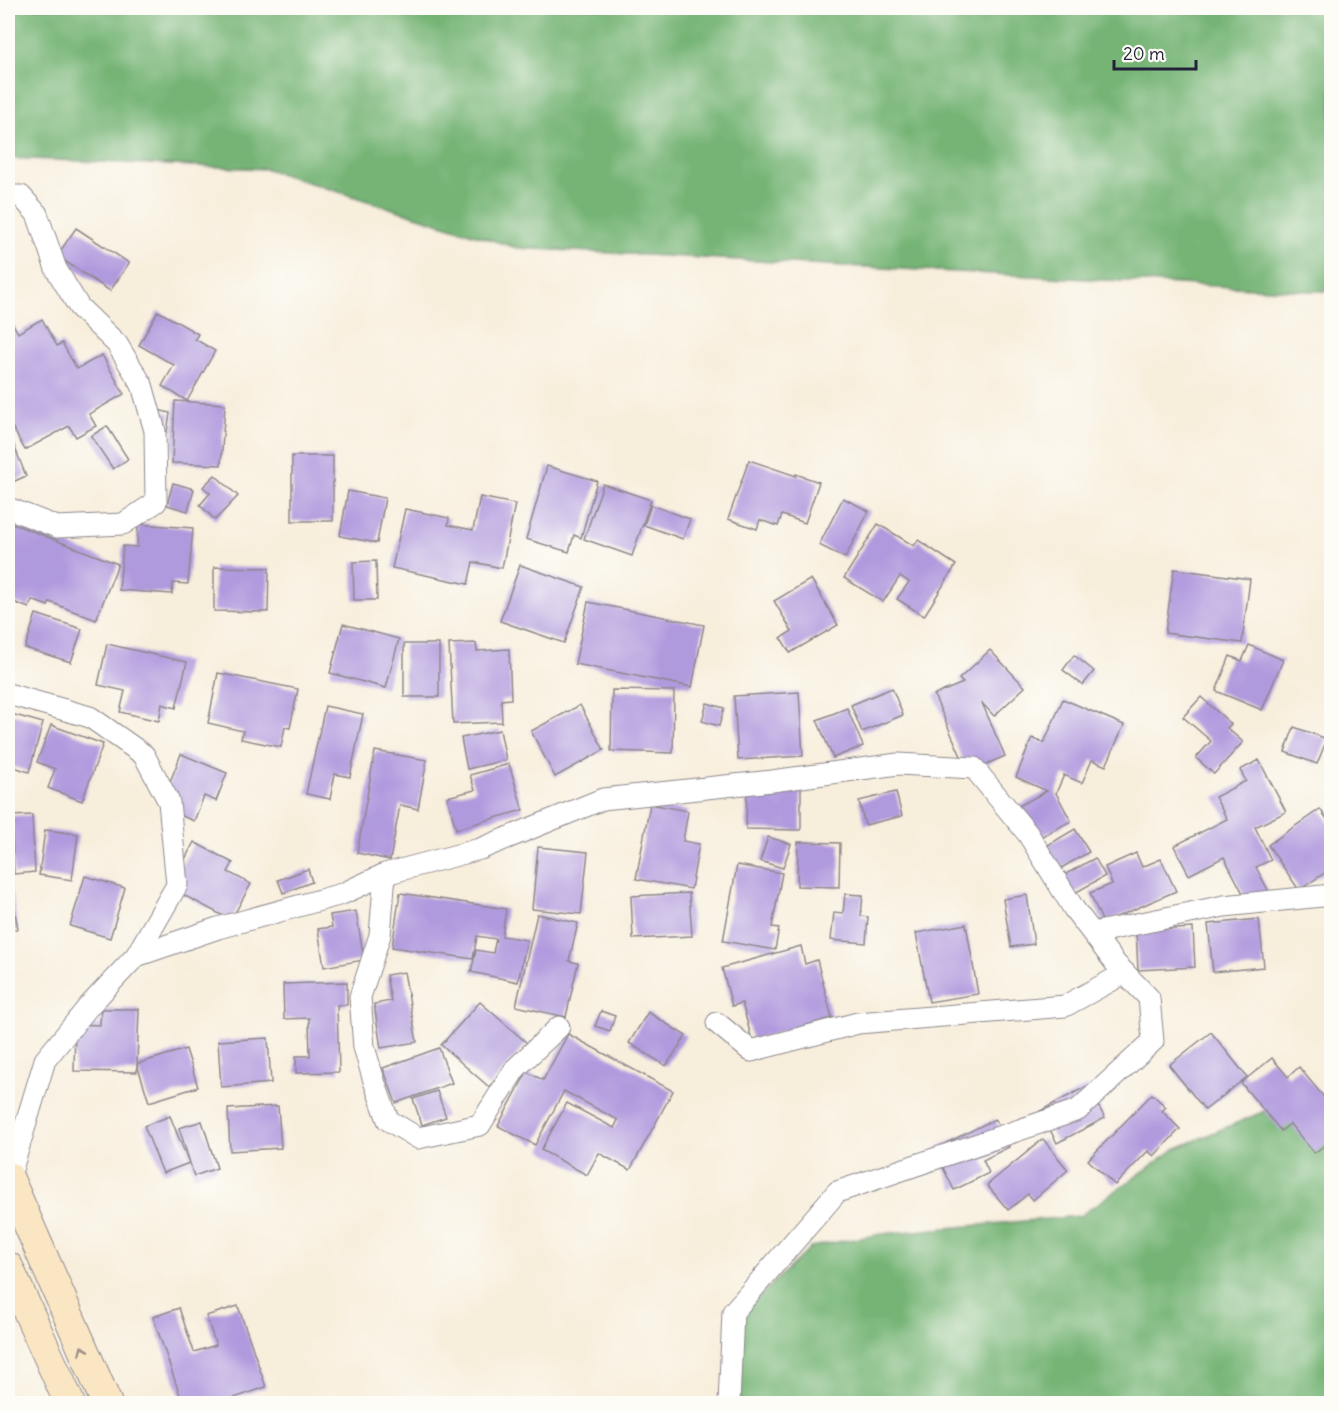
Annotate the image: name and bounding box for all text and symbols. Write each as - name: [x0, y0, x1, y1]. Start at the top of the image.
- scale bar: [1114, 33, 1196, 71]
- text: 20 m: [1123, 42, 1165, 65]
- one-way arrow: [79, 1345, 91, 1356]

